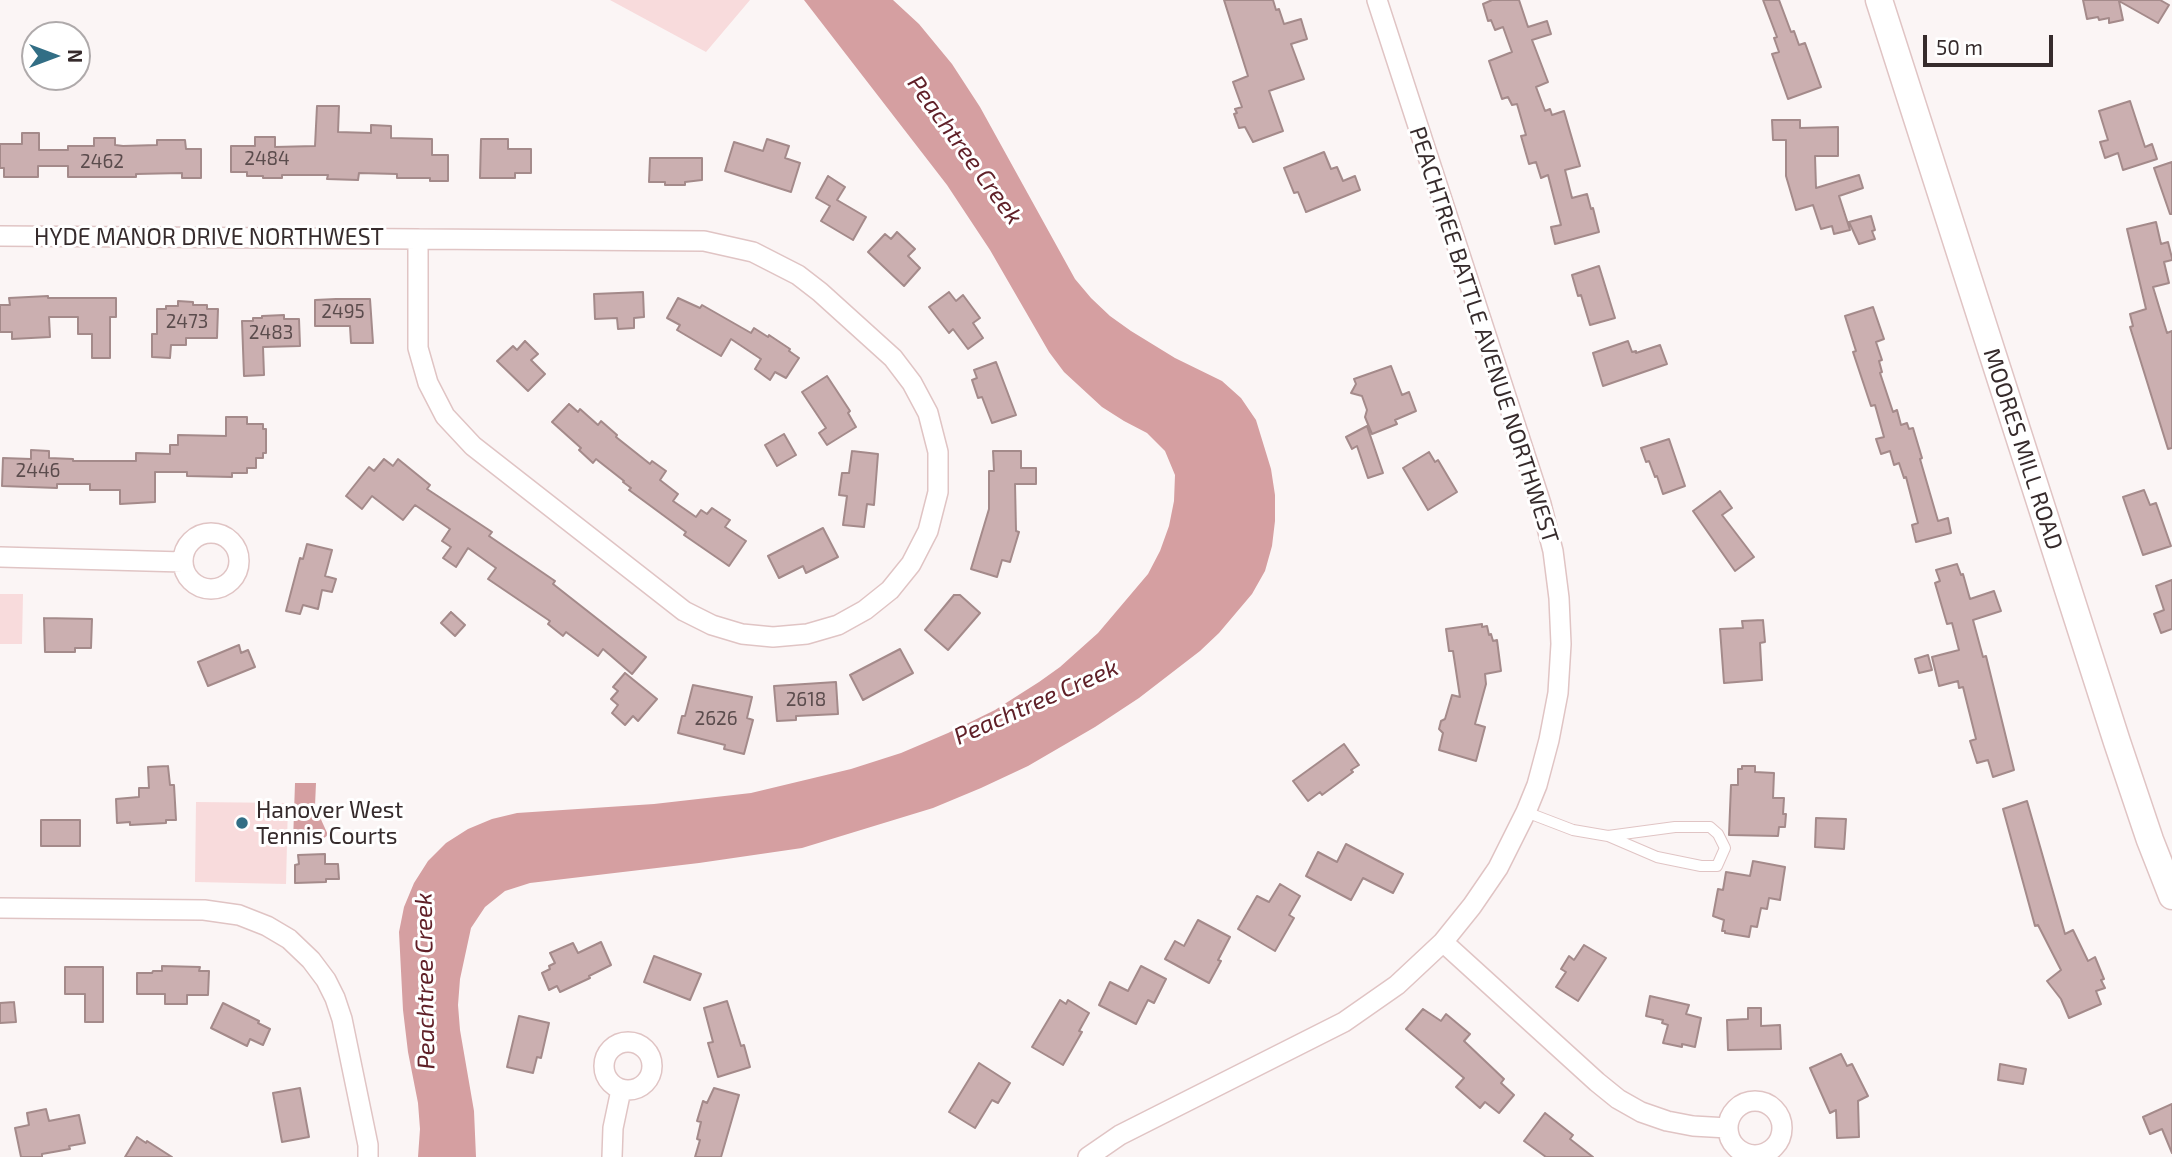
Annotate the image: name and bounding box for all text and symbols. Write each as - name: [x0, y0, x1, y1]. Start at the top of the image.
- north arrow: [21, 21, 91, 91]
- scale bar: [1927, 21, 2056, 65]
- text: 50 m: [1936, 34, 1983, 59]
- text: N: [64, 49, 87, 63]
- water label: Peachtree Creek: [901, 70, 1029, 230]
- street label: PEACHTREE BATTLE AVENUE NORTHWEST: [1403, 123, 1565, 547]
- house number: 2484: [244, 148, 290, 170]
- house number: 2462: [80, 151, 124, 173]
- street label: HYDE MANOR DRIVE NORTHWEST: [34, 223, 384, 251]
- house number: 2495: [321, 301, 365, 323]
- house number: 2473: [166, 311, 208, 333]
- house number: 2483: [249, 322, 293, 344]
- street label: MOORES MILL ROAD: [1977, 345, 2069, 553]
- house number: 2446: [16, 460, 60, 482]
- water label: Peachtree Creek: [949, 653, 1123, 751]
- house number: 2618: [786, 689, 826, 711]
- house number: 2626: [694, 708, 738, 730]
- place label: Hanover West Tennis Courts: [256, 796, 403, 850]
- marker: Hanover West Tennis Courts: [234, 815, 250, 831]
- water label: Peachtree Creek: [409, 892, 441, 1070]

